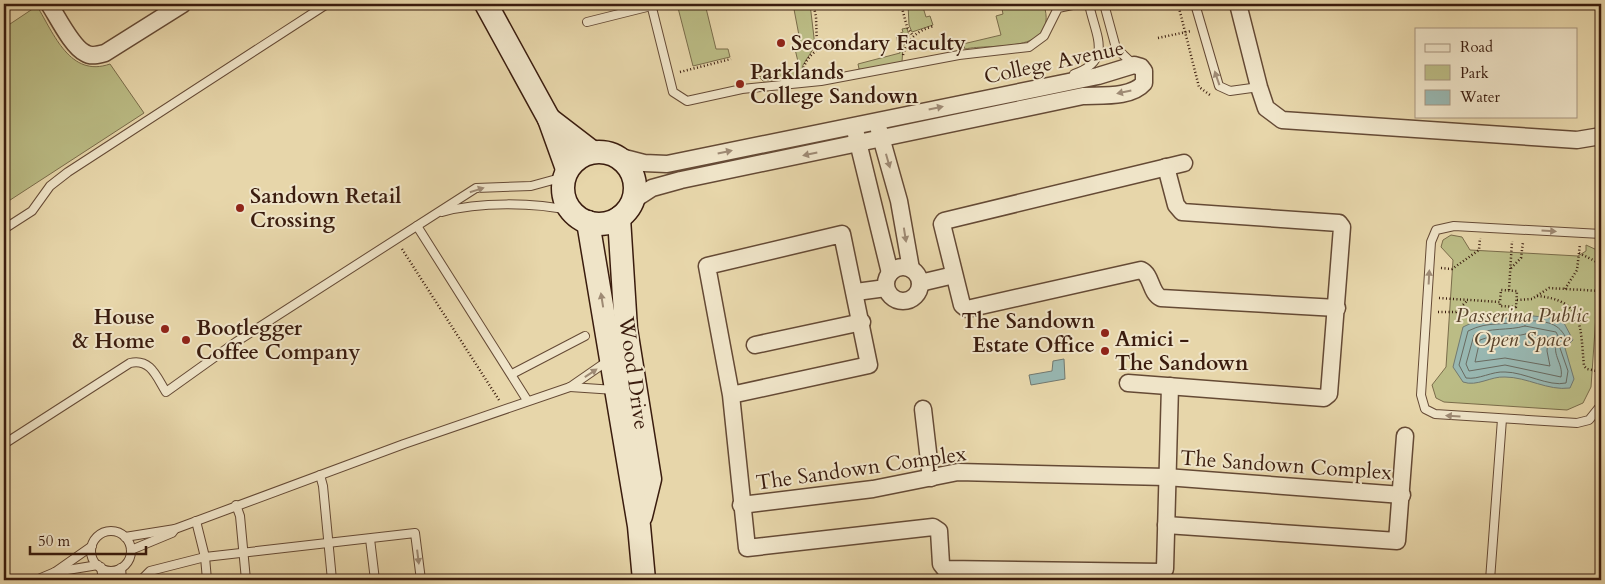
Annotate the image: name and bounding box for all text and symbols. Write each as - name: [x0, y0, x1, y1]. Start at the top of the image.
- legend: [1415, 28, 1578, 118]
- place label: Secondary Faculty: [791, 29, 966, 58]
- street label: College Avenue: [981, 33, 1127, 92]
- marker: Secondary Faculty: [775, 37, 787, 49]
- text: Road: [1460, 37, 1493, 57]
- place label: Parklands College Sandown: [750, 58, 919, 111]
- text: Park: [1460, 63, 1489, 83]
- one-way arrow: [1213, 71, 1221, 86]
- marker: Parklands College Sandown: [734, 78, 746, 90]
- text: Water: [1459, 87, 1501, 107]
- one-way arrow: [1117, 88, 1132, 96]
- one-way arrow: [928, 104, 943, 112]
- one-way arrow: [718, 148, 734, 156]
- one-way arrow: [802, 150, 817, 158]
- one-way arrow: [884, 153, 892, 169]
- place label: Sandown Retail Crossing: [250, 182, 401, 235]
- one-way arrow: [469, 186, 485, 194]
- marker: Sandown Retail Crossing: [234, 202, 246, 214]
- one-way arrow: [901, 228, 909, 244]
- one-way arrow: [1541, 228, 1557, 236]
- one-way arrow: [1425, 269, 1433, 285]
- one-way arrow: [598, 291, 606, 307]
- park label: Passerina Public Open Space: [1456, 301, 1588, 354]
- place label: House & Home: [73, 303, 155, 356]
- place label: The Sandown Estate Office: [962, 307, 1096, 360]
- place label: Bootlegger Coffee Company: [196, 314, 360, 367]
- street label: Wood Drive: [611, 314, 656, 431]
- marker: House & Home: [159, 323, 171, 335]
- place label: Amici - The Sandown: [1115, 325, 1249, 378]
- marker: The Sandown Estate Office: [1099, 327, 1111, 339]
- marker: Bootlegger Coffee Company: [180, 334, 192, 346]
- marker: Amici - The Sandown: [1099, 345, 1111, 357]
- one-way arrow: [584, 368, 598, 378]
- one-way arrow: [1445, 411, 1461, 419]
- street label: The Sandown Complex: [754, 439, 969, 498]
- street label: The Sandown Complex: [1179, 444, 1393, 487]
- scale bar: [30, 524, 146, 556]
- text: 50 m: [38, 531, 70, 551]
- one-way arrow: [414, 549, 422, 565]

